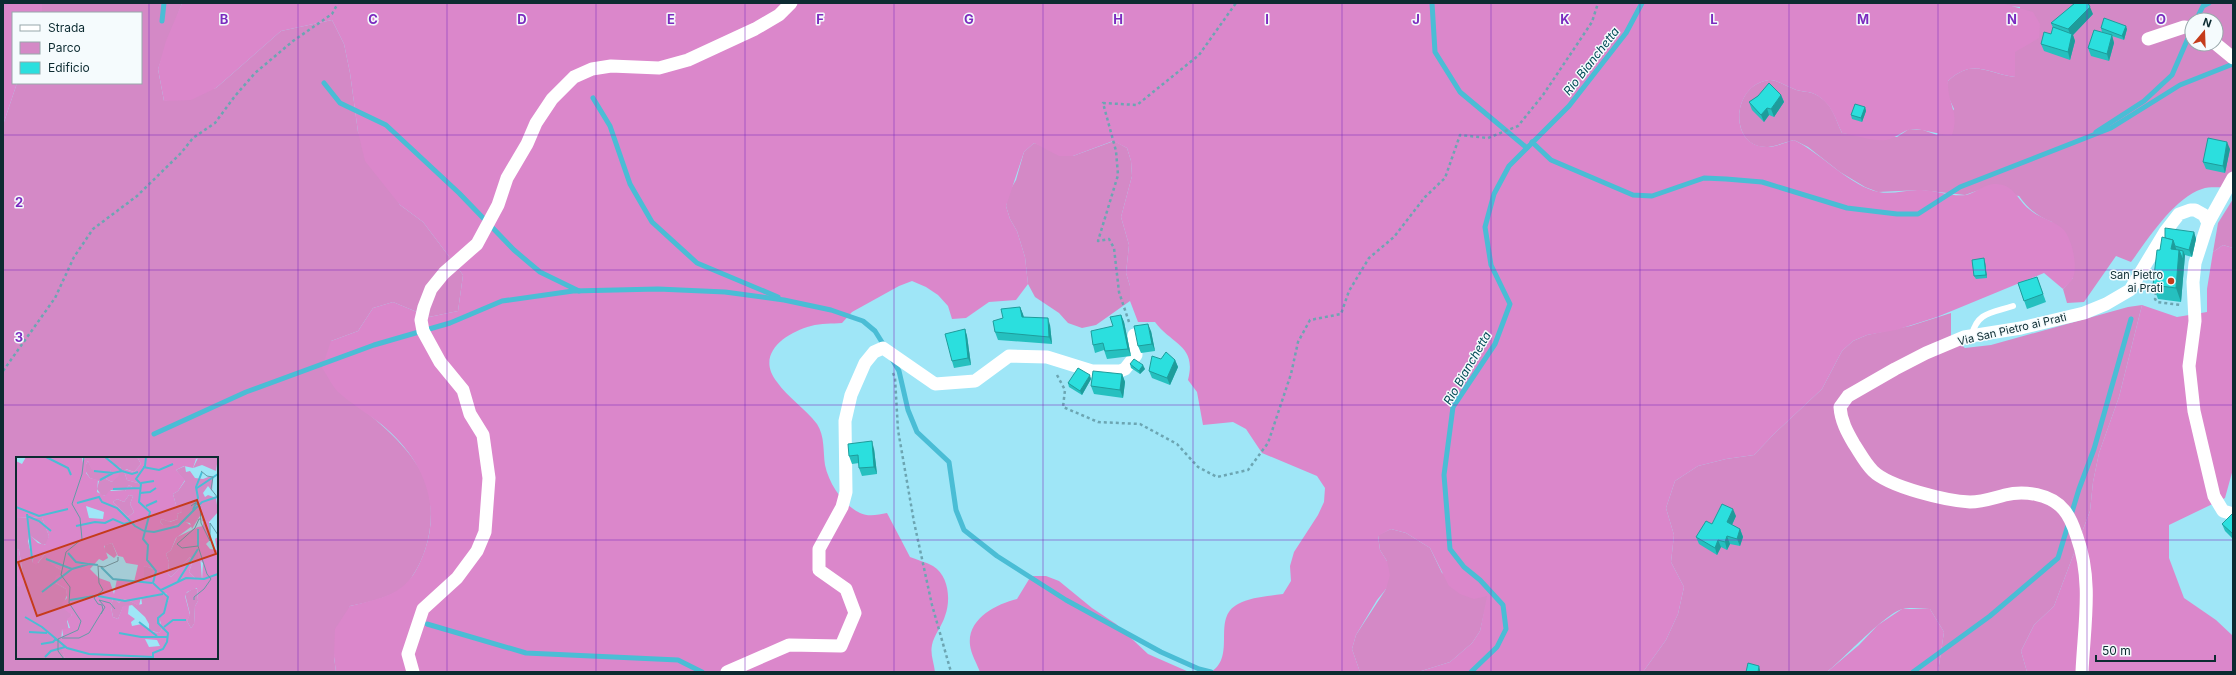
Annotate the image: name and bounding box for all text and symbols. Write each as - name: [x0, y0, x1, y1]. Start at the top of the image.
- text: B: [220, 11, 229, 27]
- text: C: [368, 11, 378, 27]
- text: D: [517, 11, 527, 27]
- text: E: [667, 11, 675, 27]
- text: F: [816, 11, 824, 27]
- text: G: [964, 11, 974, 27]
- text: H: [1113, 11, 1123, 27]
- text: I: [1265, 11, 1269, 27]
- text: J: [1412, 11, 1420, 27]
- text: K: [1560, 11, 1570, 27]
- text: L: [1710, 11, 1718, 27]
- text: M: [1857, 11, 1869, 27]
- text: N: [2007, 11, 2017, 27]
- text: O: [2156, 11, 2166, 27]
- legend: [12, 12, 142, 84]
- north arrow: [2184, 12, 2224, 52]
- text: N: [2201, 15, 2214, 31]
- text: Strada: [48, 20, 85, 35]
- water label: Rio Bianchetta: [1560, 24, 1622, 98]
- text: Parco: [48, 40, 81, 55]
- text: Edificio: [48, 60, 90, 75]
- text: 2: [15, 194, 23, 210]
- place label: San Pietro ai Prati: [2110, 268, 2163, 295]
- marker: San Pietro ai Prati: [2166, 276, 2176, 286]
- street label: Via San Pietro ai Prati: [1956, 310, 2068, 348]
- text: 3: [15, 329, 23, 345]
- water label: Rio Bianchetta: [1440, 329, 1494, 407]
- inset map: [16, 457, 218, 659]
- scale bar: [2096, 637, 2215, 663]
- text: 50 m: [2102, 643, 2131, 658]

